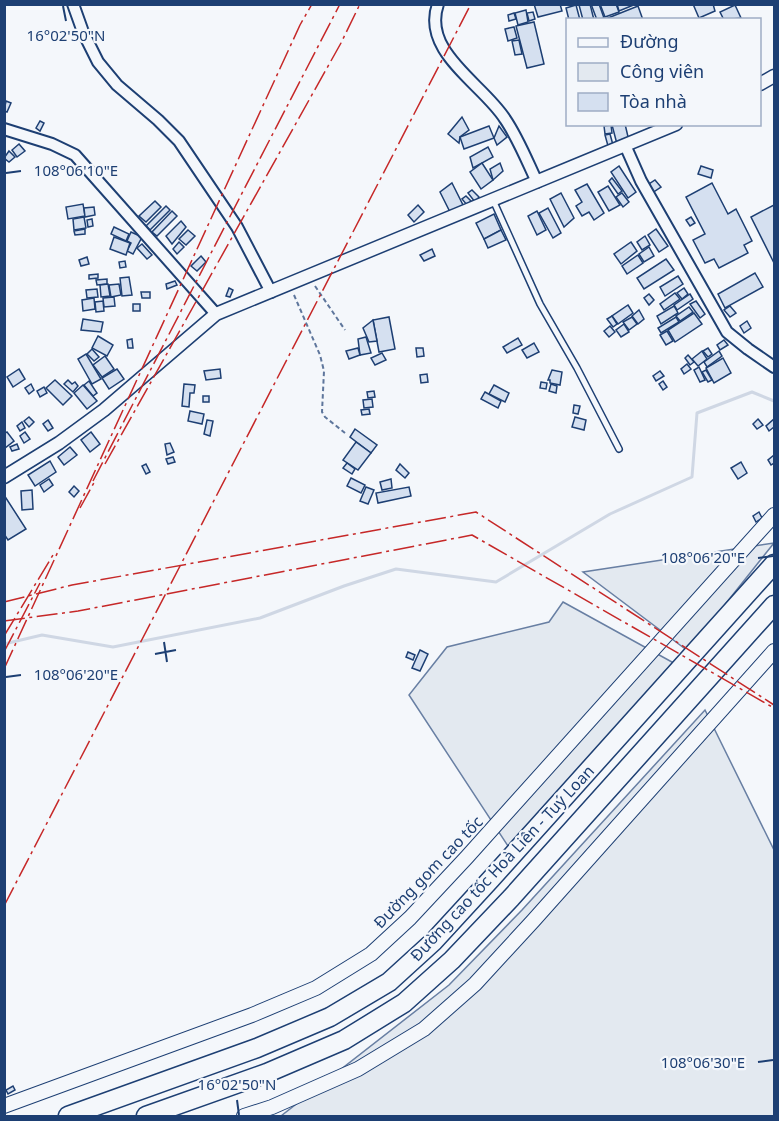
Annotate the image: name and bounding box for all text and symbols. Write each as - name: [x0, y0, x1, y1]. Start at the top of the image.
- legend: [566, 18, 761, 126]
- text: 16°02'50"N: [27, 25, 105, 45]
- text: Đường: [620, 29, 679, 53]
- text: Công viên: [620, 59, 704, 83]
- text: Tòa nhà: [620, 89, 687, 113]
- text: 108°06'10"E: [34, 160, 118, 180]
- text: 108°06'20"E: [661, 547, 745, 567]
- text: 108°06'20"E: [34, 664, 118, 684]
- street label: Đường cao tốc Hoà Liên - Tuý Loan: [405, 760, 599, 966]
- street label: Đường gom cao tốc: [369, 811, 488, 933]
- text: 108°06'30"E: [661, 1052, 745, 1072]
- text: 16°02'50"N: [198, 1074, 276, 1094]

